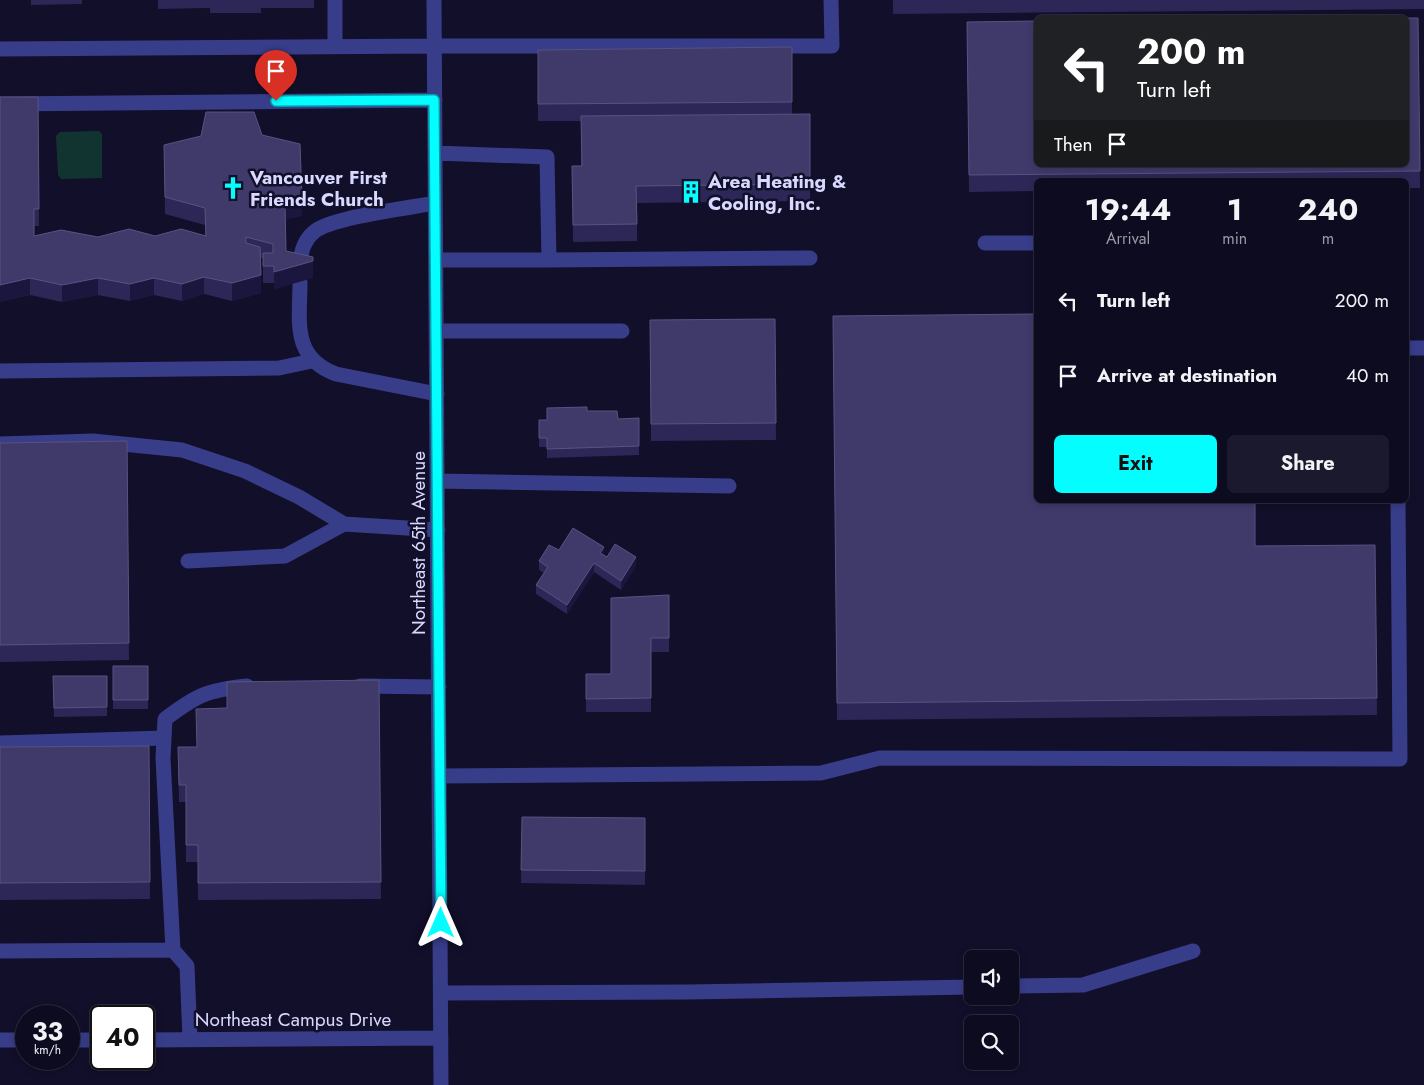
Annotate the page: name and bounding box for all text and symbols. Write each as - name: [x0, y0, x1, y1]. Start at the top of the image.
- text: 200 m: [1137, 27, 1246, 77]
- icon: left: [1054, 35, 1119, 100]
- pin: [255, 50, 297, 101]
- icon: arrive: [262, 57, 290, 85]
- text: Turn left: [1137, 73, 1211, 105]
- icon: arrive: [1103, 130, 1131, 158]
- text: Then: [1054, 131, 1093, 158]
- place label: Vancouver First Friends Church: [249, 164, 387, 213]
- place label: Area Heating & Cooling, Inc.: [707, 168, 846, 217]
- church icon: Vancouver First Friends Church: [220, 175, 246, 201]
- building icon: Area Heating & Cooling, Inc.: [678, 179, 704, 205]
- text: 19:44: [1085, 188, 1172, 231]
- text: 1: [1227, 188, 1242, 231]
- text: 240: [1298, 188, 1358, 231]
- text: Arrival: [1106, 227, 1150, 250]
- text: min: [1222, 227, 1247, 250]
- text: m: [1322, 227, 1334, 250]
- icon: left: [1054, 287, 1082, 315]
- text: Turn left: [1097, 287, 1170, 314]
- text: 200 m: [1335, 287, 1389, 314]
- icon: arrive: [1054, 362, 1082, 390]
- text: Arrive at destination: [1097, 362, 1277, 389]
- text: 40 m: [1346, 362, 1389, 389]
- button: Exit: [1054, 435, 1217, 493]
- button: Share: [1227, 435, 1389, 493]
- street label: Northeast 65th Avenue: [405, 451, 432, 635]
- position arrow: [414, 896, 466, 948]
- map controls: [964, 950, 1019, 1070]
- button: sound: [964, 950, 1019, 1005]
- speed limit sign: 40: [90, 1005, 155, 1070]
- street label: Northeast Campus Drive: [195, 1006, 391, 1033]
- text: 33: [32, 1013, 63, 1049]
- button: search: [964, 1015, 1019, 1070]
- text: km/h: [34, 1041, 61, 1059]

